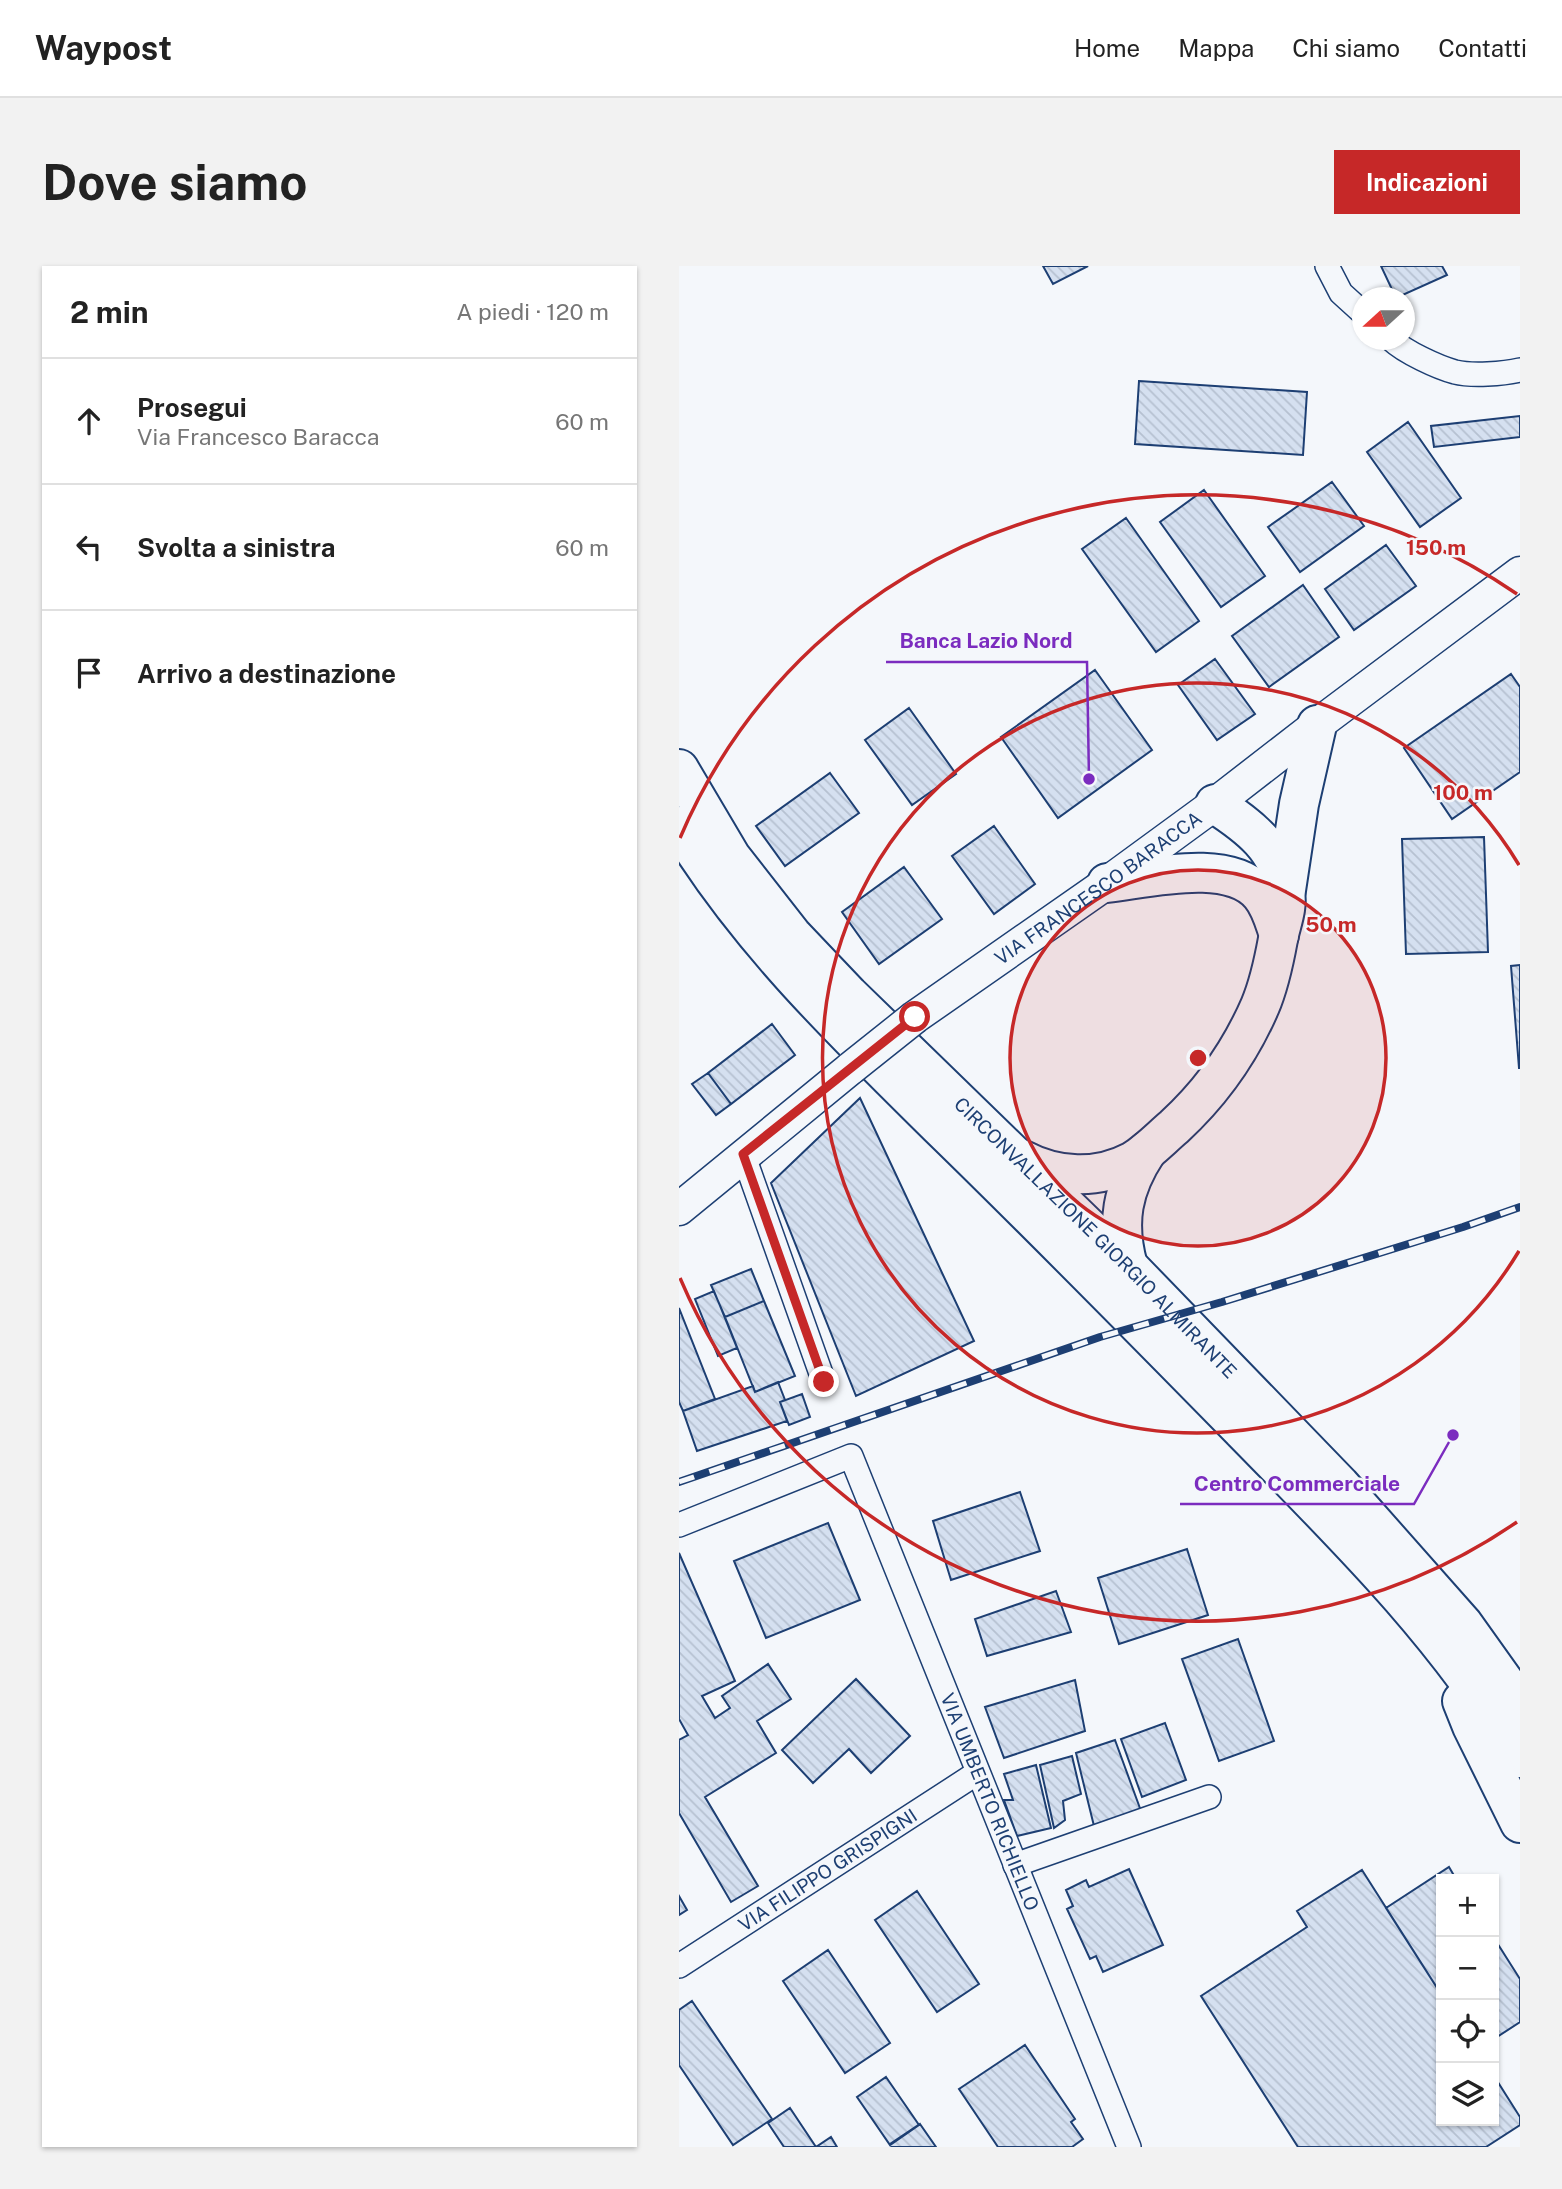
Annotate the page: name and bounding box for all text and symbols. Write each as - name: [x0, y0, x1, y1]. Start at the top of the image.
- text: Waypost: [35, 29, 172, 67]
- text: Home: [1074, 34, 1140, 62]
- text: Mappa: [1178, 34, 1254, 62]
- text: Chi siamo: [1292, 34, 1400, 62]
- text: Contatti: [1438, 34, 1527, 62]
- button: Indicazioni: [1334, 150, 1520, 214]
- text: Dove siamo: [42, 153, 307, 211]
- north arrow: [1352, 287, 1415, 350]
- text: 2 min: [70, 294, 149, 330]
- text: A piedi · 120 m: [456, 298, 609, 325]
- text: Prosegui: [137, 392, 247, 423]
- icon: ahead: [70, 402, 108, 440]
- text: 60 m: [555, 408, 609, 435]
- text: Via Francesco Baracca: [137, 423, 380, 450]
- icon: left: [70, 528, 108, 566]
- text: Svolta a sinistra: [137, 532, 335, 563]
- text: 60 m: [555, 534, 609, 561]
- text: 150 m: [1406, 535, 1466, 560]
- callout: Banca Lazio Nord: [886, 620, 1087, 662]
- text: Banca Lazio Nord: [900, 628, 1072, 653]
- icon: arrive: [70, 654, 108, 692]
- text: Arrivo a destinazione: [137, 658, 396, 689]
- text: 100 m: [1433, 780, 1493, 805]
- street label: VIA FRANCESCO BARACCA: [990, 807, 1206, 969]
- text: 50 m: [1305, 912, 1357, 937]
- route start: [899, 1001, 930, 1032]
- centre of rings: [1186, 1046, 1210, 1070]
- street label: CIRCONVALLAZIONE GIORGIO ALMIRANTE: [950, 1093, 1241, 1383]
- route end: [808, 1366, 839, 1397]
- callout: Centro Commerciale: [1180, 1462, 1414, 1504]
- text: Centro Commerciale: [1194, 1471, 1400, 1496]
- street label: VIA UMBERTO RICHIELLO: [937, 1690, 1044, 1914]
- street label: VIA FILIPPO GRISPIGNI: [734, 1804, 921, 1936]
- map controls: [1436, 1874, 1499, 2126]
- button: +: [1436, 1874, 1499, 1937]
- button: −: [1436, 1937, 1499, 2000]
- button: locate: [1436, 2000, 1499, 2063]
- button: layers: [1436, 2063, 1499, 2126]

